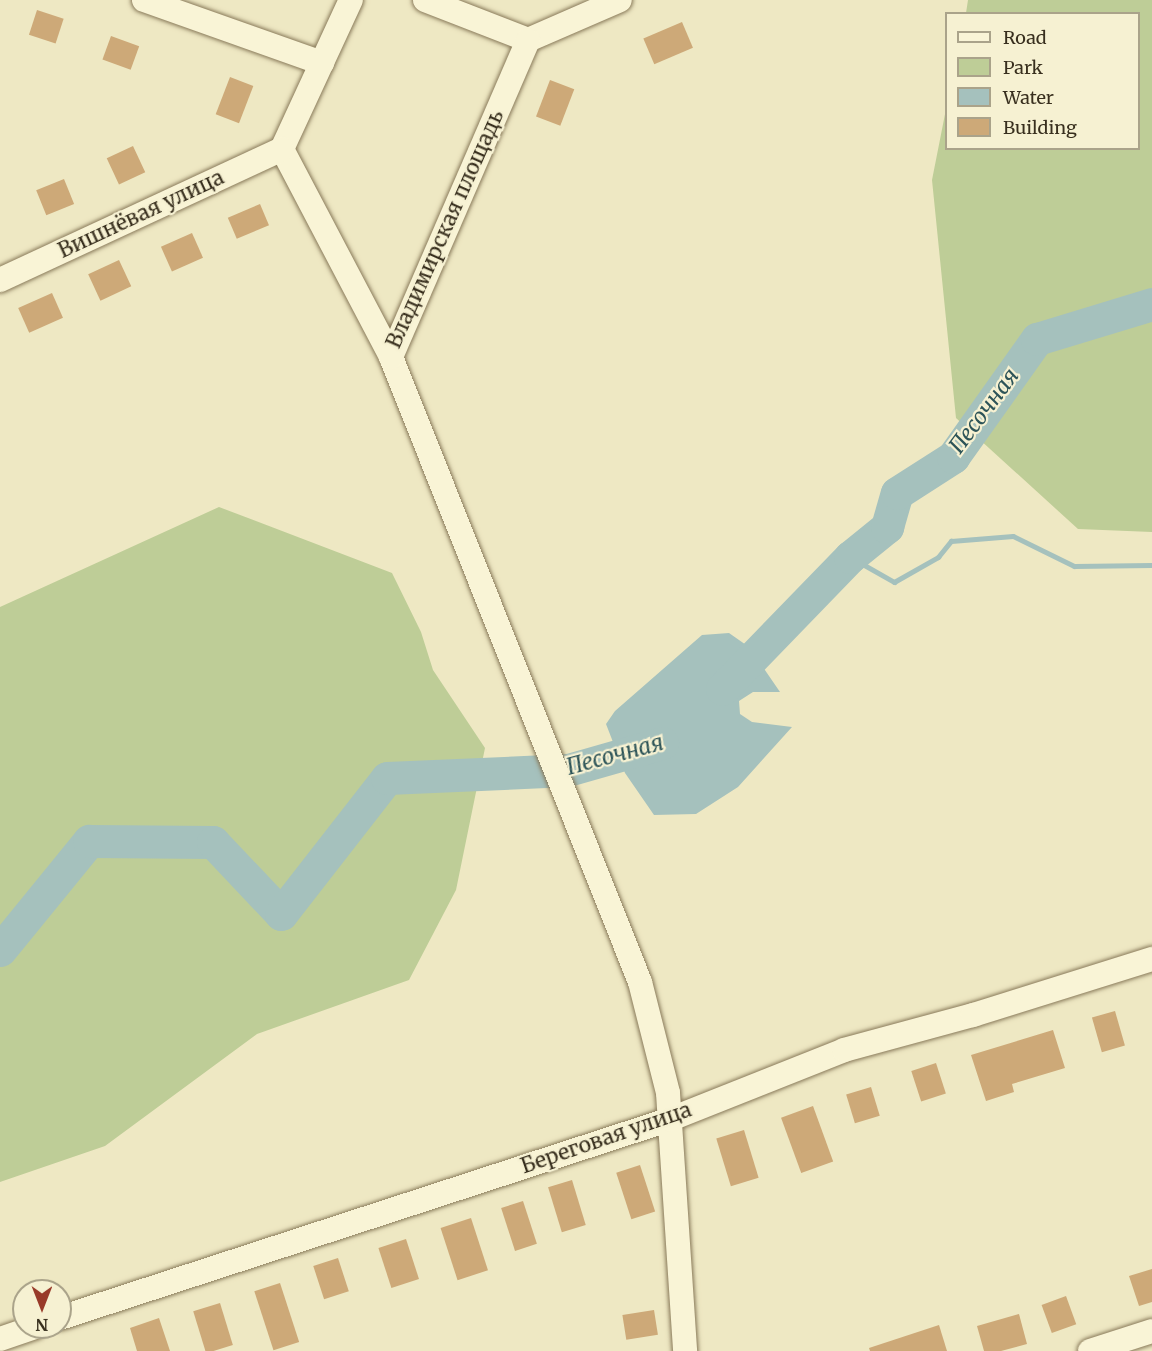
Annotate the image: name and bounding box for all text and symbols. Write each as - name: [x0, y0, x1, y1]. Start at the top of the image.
- legend: [945, 12, 1140, 150]
- text: Road: [1003, 26, 1047, 49]
- text: Park: [1003, 56, 1043, 79]
- text: Water: [1003, 86, 1054, 109]
- street label: Владимирская площадь: [381, 106, 509, 352]
- text: Building: [1003, 116, 1077, 139]
- street label: Вишнёвая улица: [54, 165, 228, 263]
- water label: Песочная: [944, 363, 1024, 459]
- water label: Песочная: [564, 729, 666, 781]
- street label: Береговая улица: [517, 1097, 695, 1179]
- north arrow: [12, 1279, 72, 1339]
- text: N: [36, 1315, 48, 1335]

